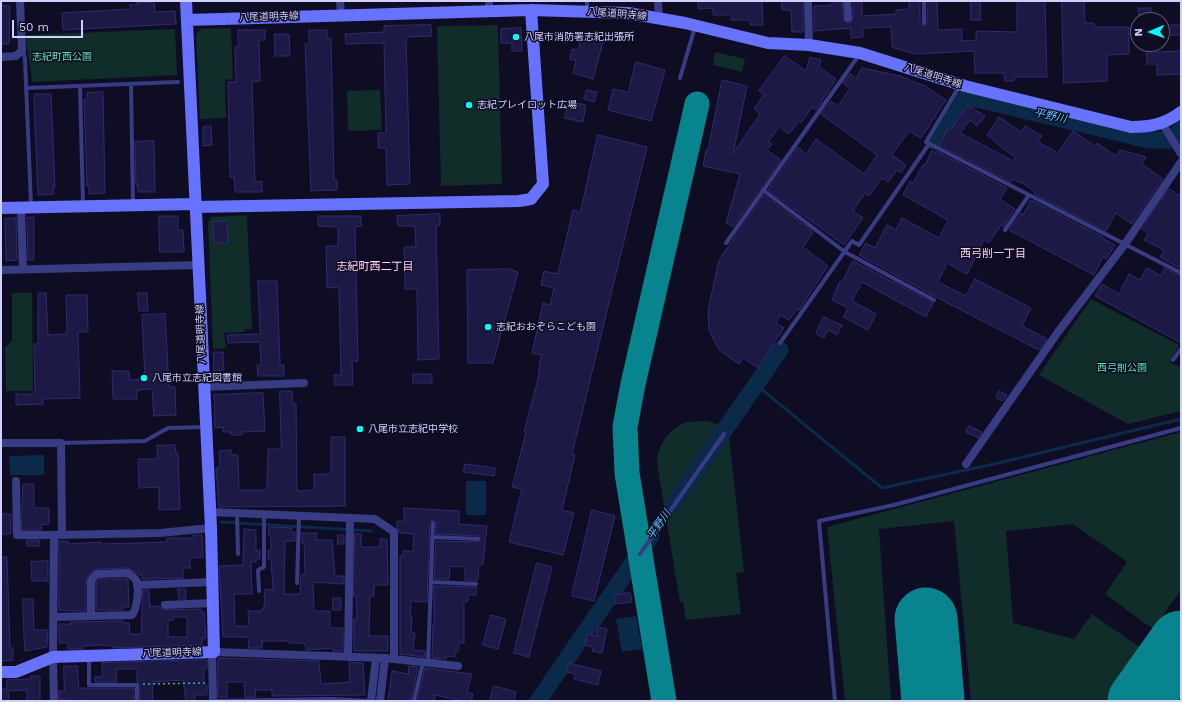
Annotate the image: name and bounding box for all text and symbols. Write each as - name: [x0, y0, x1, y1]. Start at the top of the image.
- street label: 八尾道明寺線: [587, 5, 647, 23]
- street label: 八尾道明寺線: [239, 10, 299, 24]
- scale bar: [14, 12, 85, 38]
- north arrow: [1130, 12, 1170, 52]
- text: 50 m: [19, 20, 49, 34]
- text: N: [1132, 28, 1145, 37]
- place label: 八尾市消防署志紀出張所: [524, 31, 634, 43]
- marker: 八尾市消防署志紀出張所: [511, 32, 521, 42]
- park label: 志紀町西公園: [32, 51, 92, 63]
- street label: 八尾道明寺線: [903, 61, 963, 91]
- place label: 志紀プレイロット広場: [477, 99, 577, 111]
- marker: 志紀プレイロット広場: [464, 100, 474, 110]
- water label: 平野川: [1032, 106, 1068, 126]
- district label: 西弓削一丁目: [960, 247, 1026, 261]
- district label: 志紀町西二丁目: [337, 260, 413, 274]
- street label: 八尾道明寺線: [194, 304, 208, 364]
- place label: 志紀おおぞらこども園: [496, 321, 596, 333]
- marker: 志紀おおぞらこども園: [483, 322, 493, 332]
- park label: 西弓削公園: [1097, 362, 1147, 374]
- place label: 八尾市立志紀図書館: [152, 372, 242, 384]
- marker: 八尾市立志紀図書館: [139, 373, 149, 383]
- place label: 八尾市立志紀中学校: [368, 423, 458, 435]
- marker: 八尾市立志紀中学校: [355, 424, 365, 434]
- water label: 平野川: [644, 508, 674, 542]
- street label: 八尾道明寺線: [142, 646, 202, 660]

